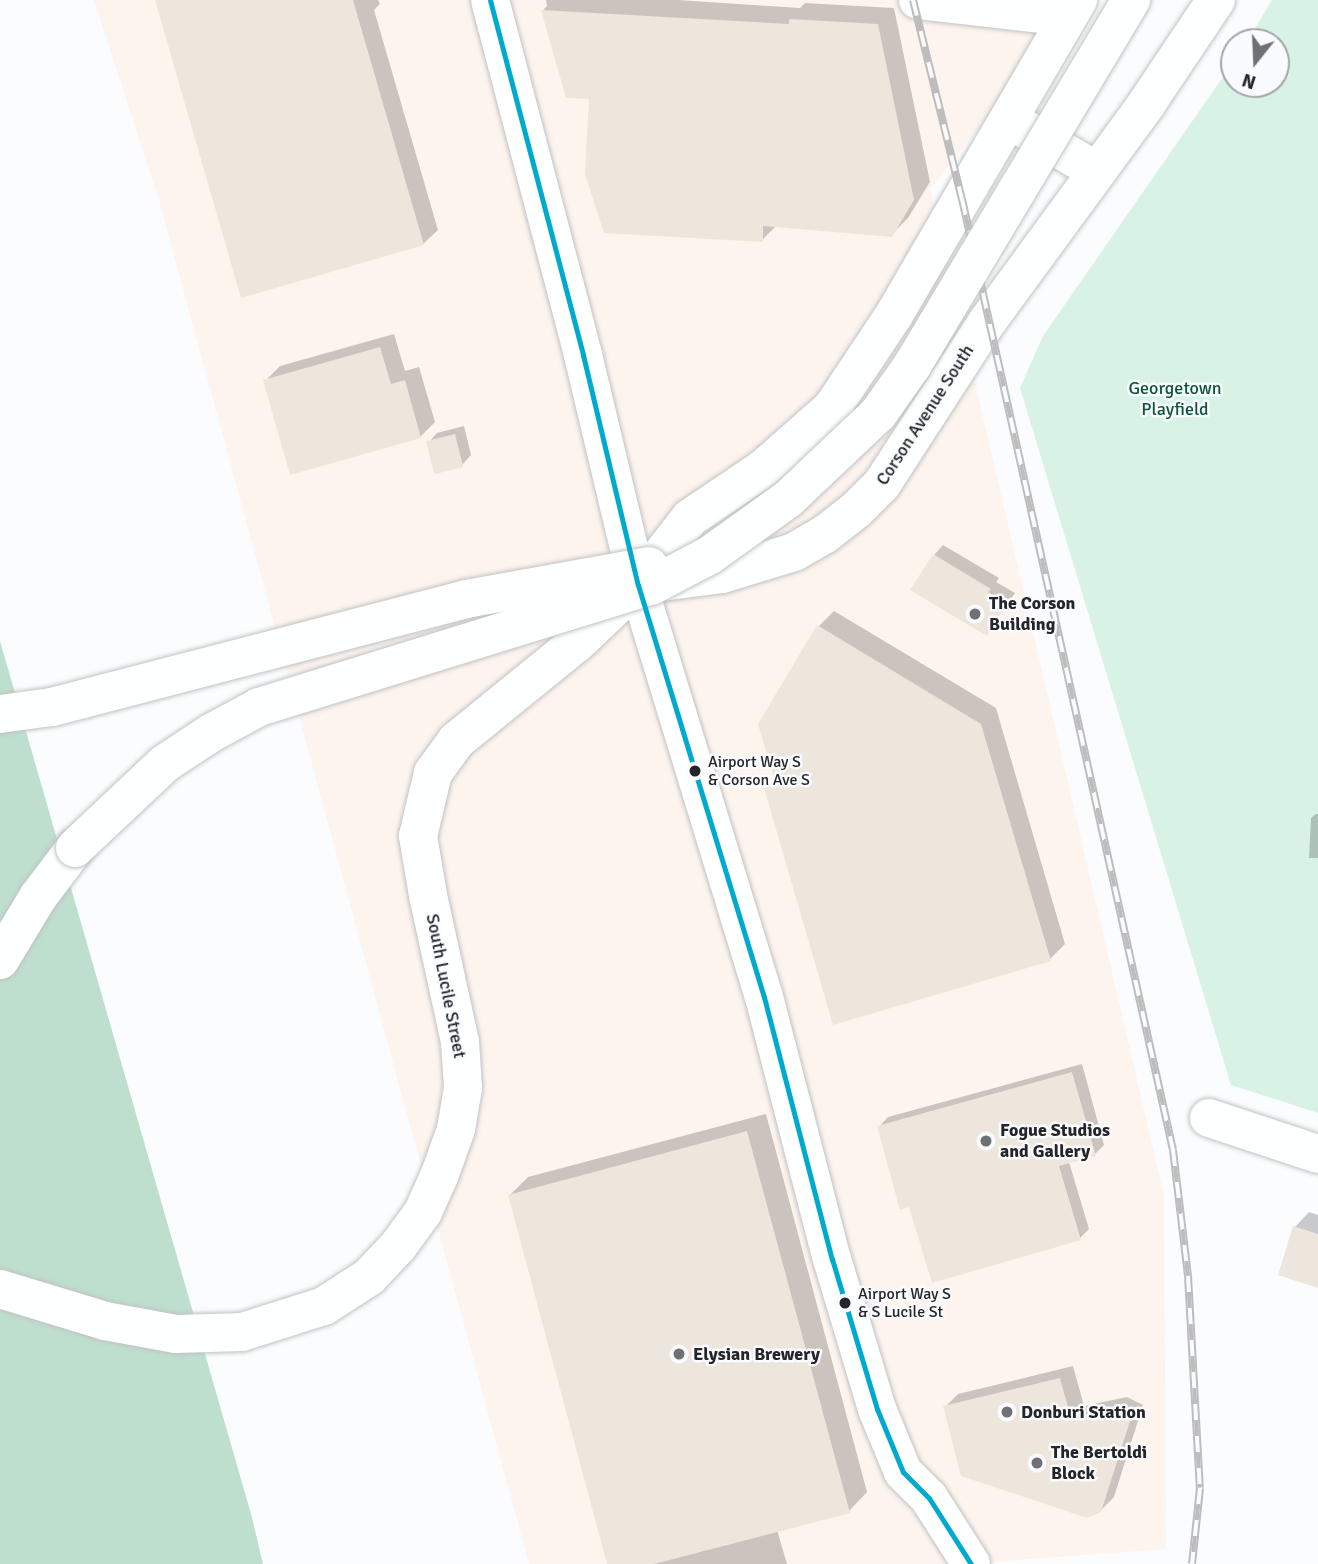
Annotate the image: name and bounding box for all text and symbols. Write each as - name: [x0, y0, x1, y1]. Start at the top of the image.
- north arrow: [1220, 28, 1290, 98]
- text: N: [1239, 68, 1259, 95]
- street label: Corson Avenue South: [871, 341, 979, 489]
- park label: Georgetown Playfield: [1128, 378, 1222, 420]
- place label: The Corson Building: [989, 593, 1075, 636]
- marker: The Corson Building: [967, 606, 983, 622]
- place label: Airport Way S & Corson Ave S: [708, 752, 810, 790]
- marker: Airport Way S & Corson Ave S: [688, 764, 702, 778]
- street label: South Lucile Street: [421, 912, 471, 1060]
- place label: Fogue Studios and Gallery: [1000, 1120, 1110, 1162]
- marker: Fogue Studios and Gallery: [978, 1133, 994, 1149]
- place label: Airport Way S & S Lucile St: [858, 1284, 951, 1322]
- marker: Airport Way S & S Lucile St: [838, 1296, 852, 1310]
- place label: Elysian Brewery: [693, 1343, 820, 1365]
- marker: Elysian Brewery: [671, 1346, 687, 1362]
- place label: Donburi Station: [1021, 1401, 1146, 1423]
- marker: Donburi Station: [999, 1404, 1015, 1420]
- place label: The Bertoldi Block: [1051, 1442, 1147, 1484]
- marker: The Bertoldi Block: [1029, 1455, 1045, 1471]

